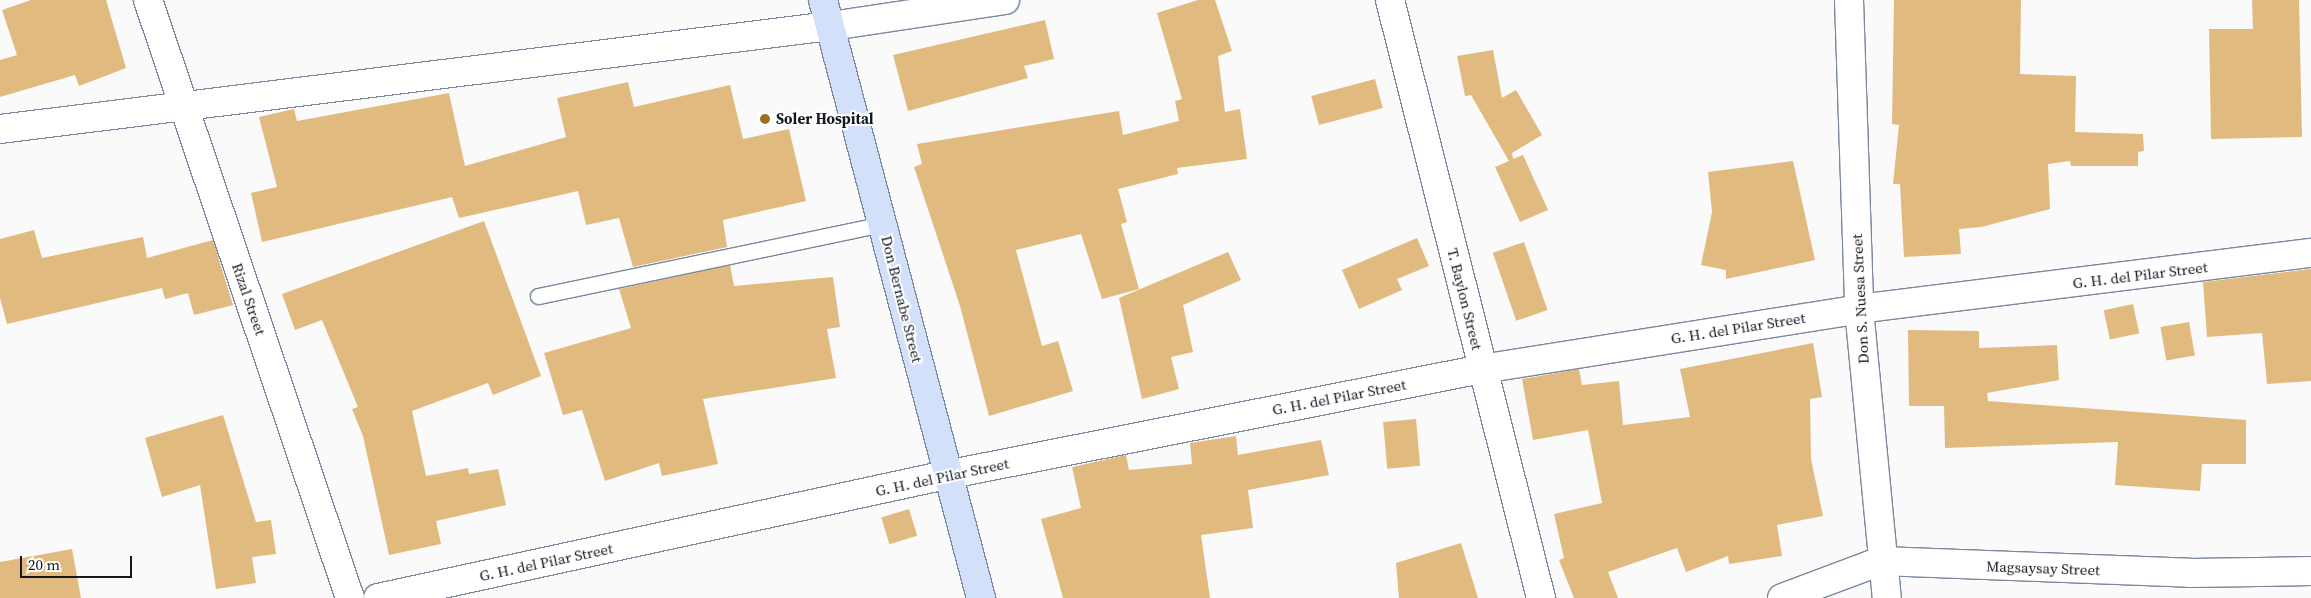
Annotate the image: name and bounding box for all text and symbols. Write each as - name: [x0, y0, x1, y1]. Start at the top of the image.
- place label: Soler Hospital: [776, 110, 874, 128]
- marker: Soler Hospital: [758, 112, 772, 126]
- street label: Don Bernabe Street: [878, 234, 926, 364]
- street label: Don S. Nuesa Street: [1848, 234, 1872, 364]
- street label: T. Baylon Street: [1444, 246, 1486, 352]
- street label: G. H. del Pilar Street: [2072, 258, 2208, 292]
- street label: Rizal Street: [228, 260, 270, 338]
- street label: G. H. del Pilar Street: [1670, 308, 1806, 348]
- street label: G. H. del Pilar Street: [1271, 375, 1407, 419]
- street label: G. H. del Pilar Street: [874, 454, 1010, 500]
- street label: G. H. del Pilar Street: [478, 539, 614, 585]
- scale bar: [22, 546, 135, 578]
- text: 20 m: [28, 554, 60, 575]
- street label: Magsaysay Street: [1986, 557, 2100, 579]

